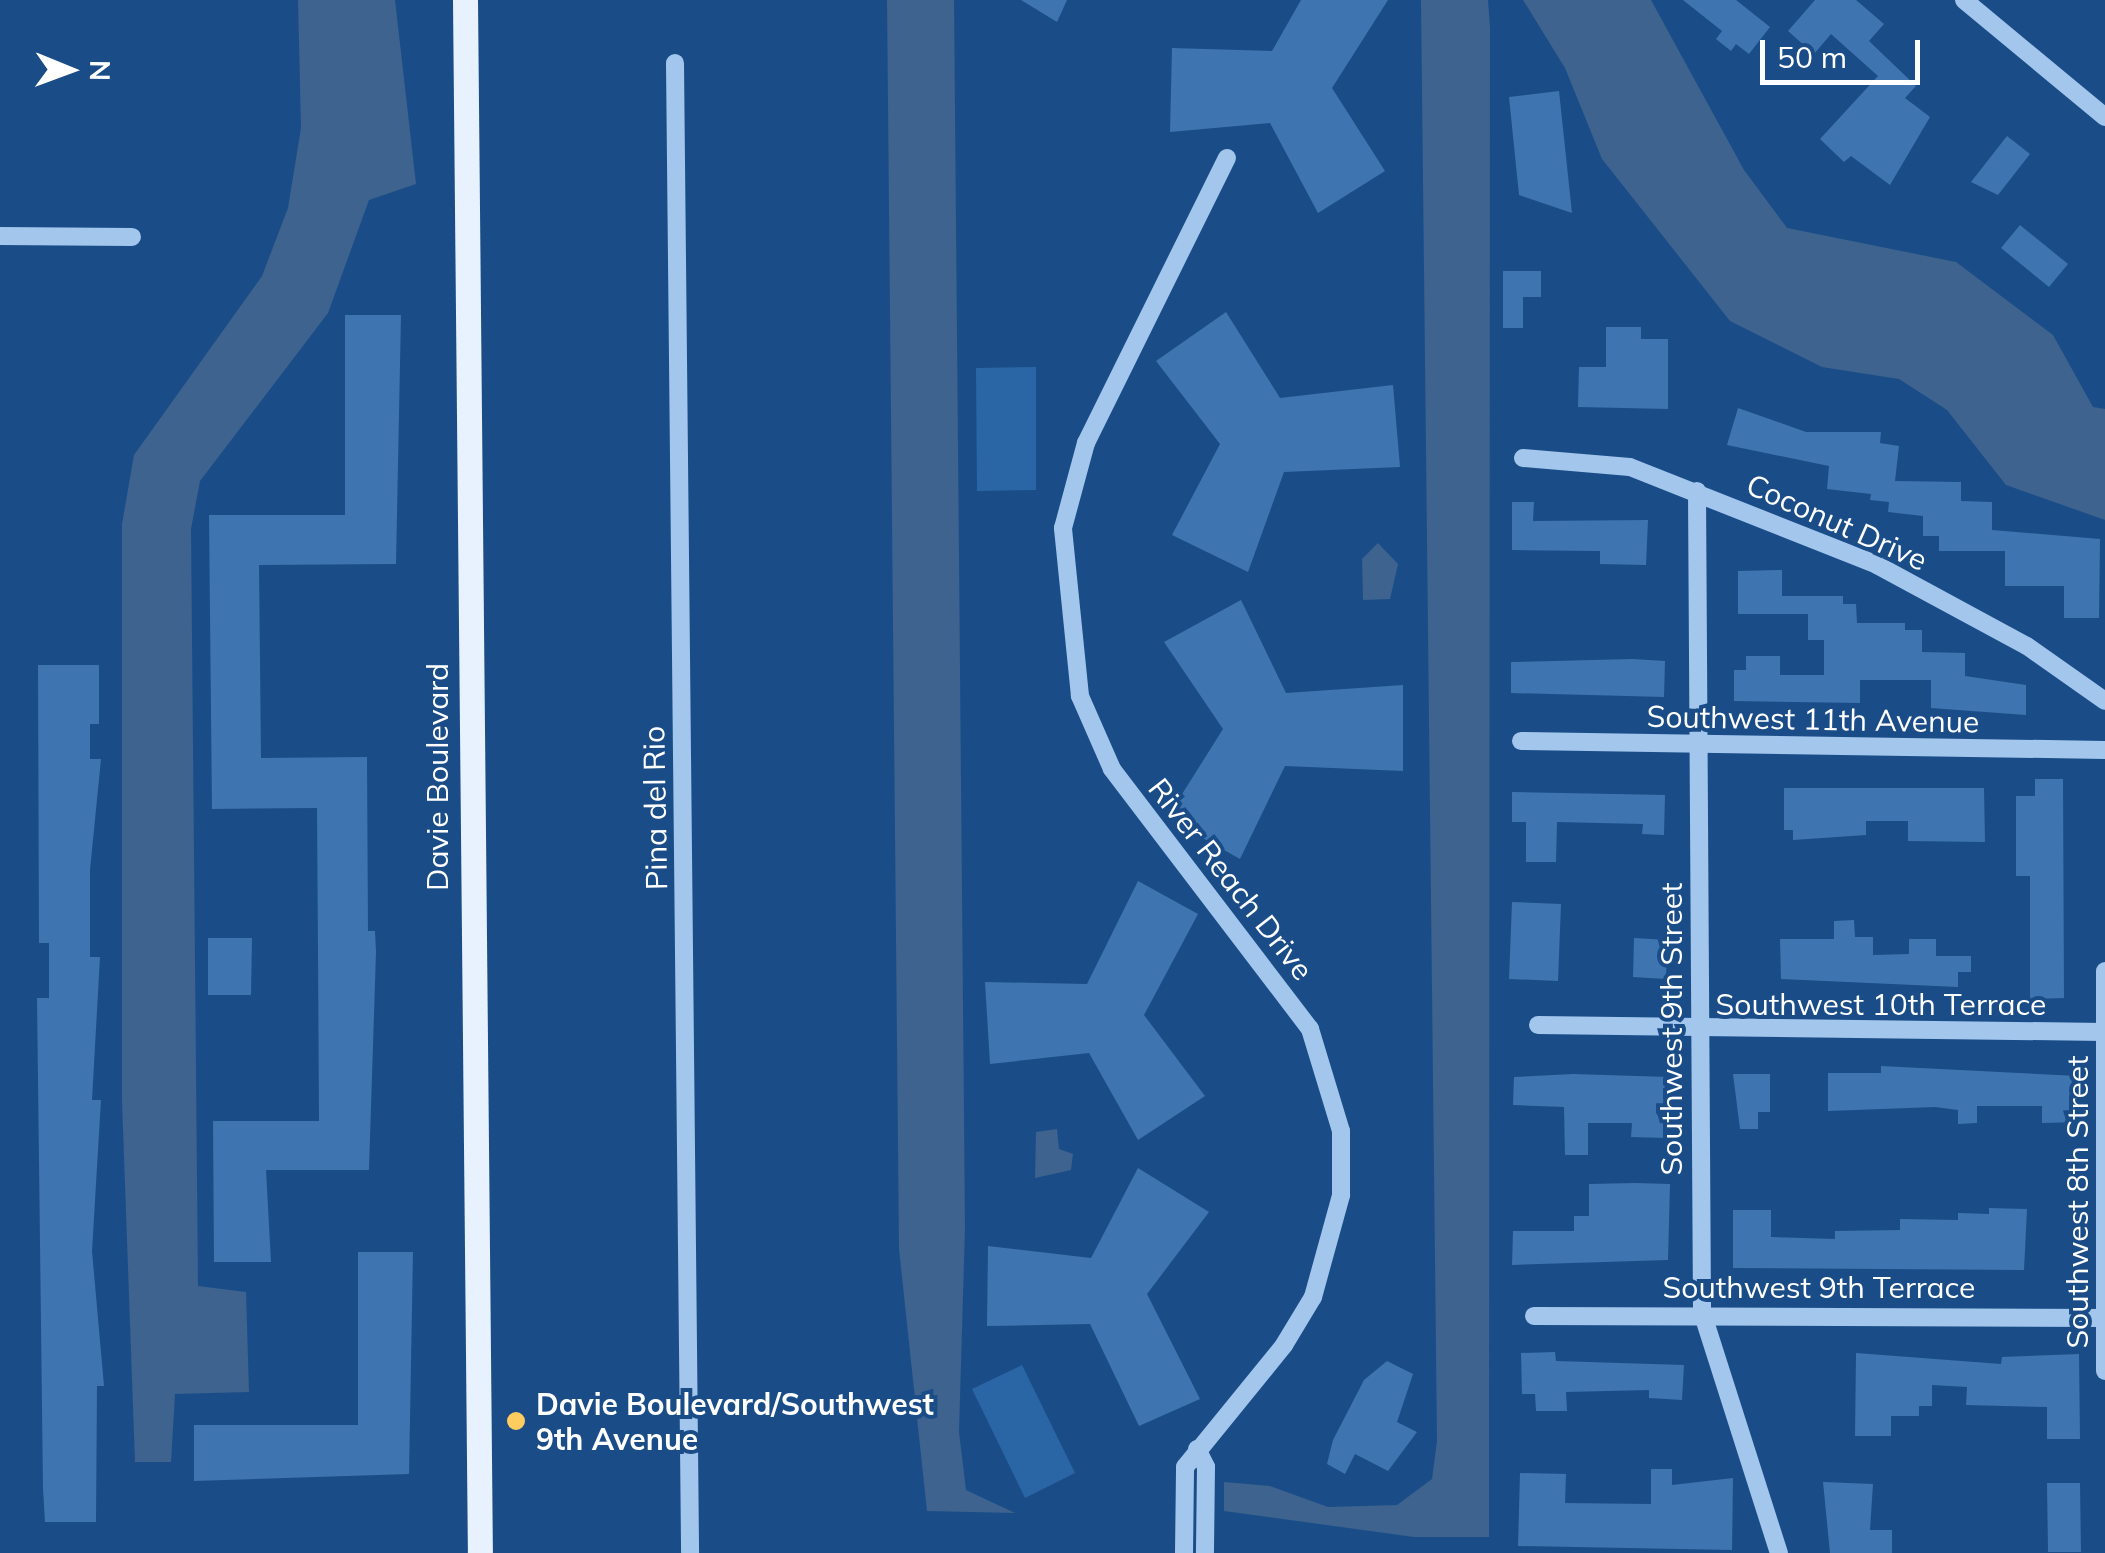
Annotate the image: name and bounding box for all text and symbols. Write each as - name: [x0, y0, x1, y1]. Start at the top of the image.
- north arrow: [20, 20, 120, 120]
- scale bar: [1765, 20, 1925, 82]
- text: 50 m: [1777, 38, 1847, 76]
- text: N: [83, 60, 118, 81]
- street label: Coconut Drive: [1741, 466, 1933, 578]
- street label: Davie Boulevard: [419, 663, 455, 891]
- street label: Southwest 11th Avenue: [1646, 698, 1980, 740]
- street label: Pina del Rio: [636, 725, 674, 891]
- street label: River Reach Drive: [1141, 771, 1321, 987]
- street label: Southwest 9th Street: [1653, 882, 1689, 1176]
- street label: Southwest 10th Terrace: [1716, 986, 2046, 1022]
- street label: Southwest 8th Street: [2059, 1055, 2095, 1349]
- street label: Southwest 9th Terrace: [1663, 1269, 1975, 1305]
- place label: Davie Boulevard/Southwest 9th Avenue: [536, 1386, 934, 1456]
- marker: Davie Boulevard/Southwest 9th Avenue: [505, 1410, 527, 1432]

